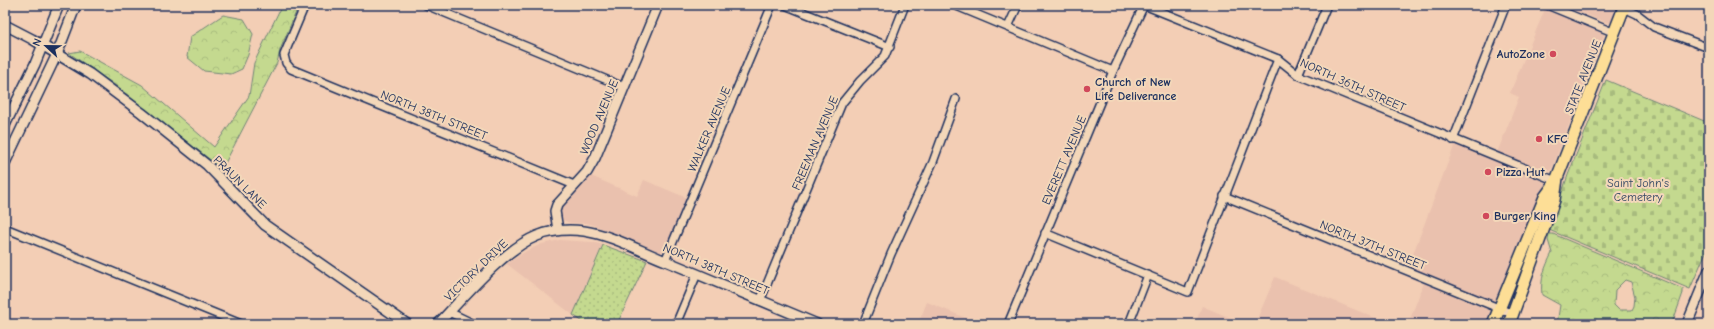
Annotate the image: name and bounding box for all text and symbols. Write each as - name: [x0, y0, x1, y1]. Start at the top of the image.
- north arrow: [26, 26, 66, 66]
- text: N: [30, 37, 45, 48]
- street label: STATE AVENUE: [1562, 38, 1604, 116]
- place label: AutoZone: [1497, 47, 1545, 61]
- marker: AutoZone: [1548, 49, 1558, 59]
- street label: NORTH 36TH STREET: [1298, 55, 1409, 115]
- place label: Church of New Life Deliverance: [1095, 75, 1176, 103]
- street label: WOOD AVENUE: [577, 77, 621, 157]
- street label: WALKER AVENUE: [685, 84, 733, 174]
- marker: Church of New Life Deliverance: [1082, 84, 1092, 94]
- street label: NORTH 38TH STREET: [379, 87, 490, 143]
- street label: FREEMAN AVENUE: [789, 94, 841, 192]
- street label: EVERETT AVENUE: [1039, 113, 1089, 207]
- place label: KFC: [1547, 132, 1567, 146]
- marker: KFC: [1534, 134, 1544, 144]
- street label: PRAUN LANE: [211, 153, 269, 211]
- place label: Pizza Hut: [1496, 165, 1546, 179]
- marker: Pizza Hut: [1483, 167, 1493, 177]
- park label: Saint John's Cemetery: [1607, 176, 1669, 204]
- place label: Burger King: [1494, 209, 1556, 223]
- marker: Burger King: [1481, 211, 1491, 221]
- street label: NORTH 37TH STREET: [1318, 217, 1429, 273]
- street label: VICTORY DRIVE: [441, 236, 511, 304]
- street label: NORTH 38TH STREET: [661, 240, 772, 298]

